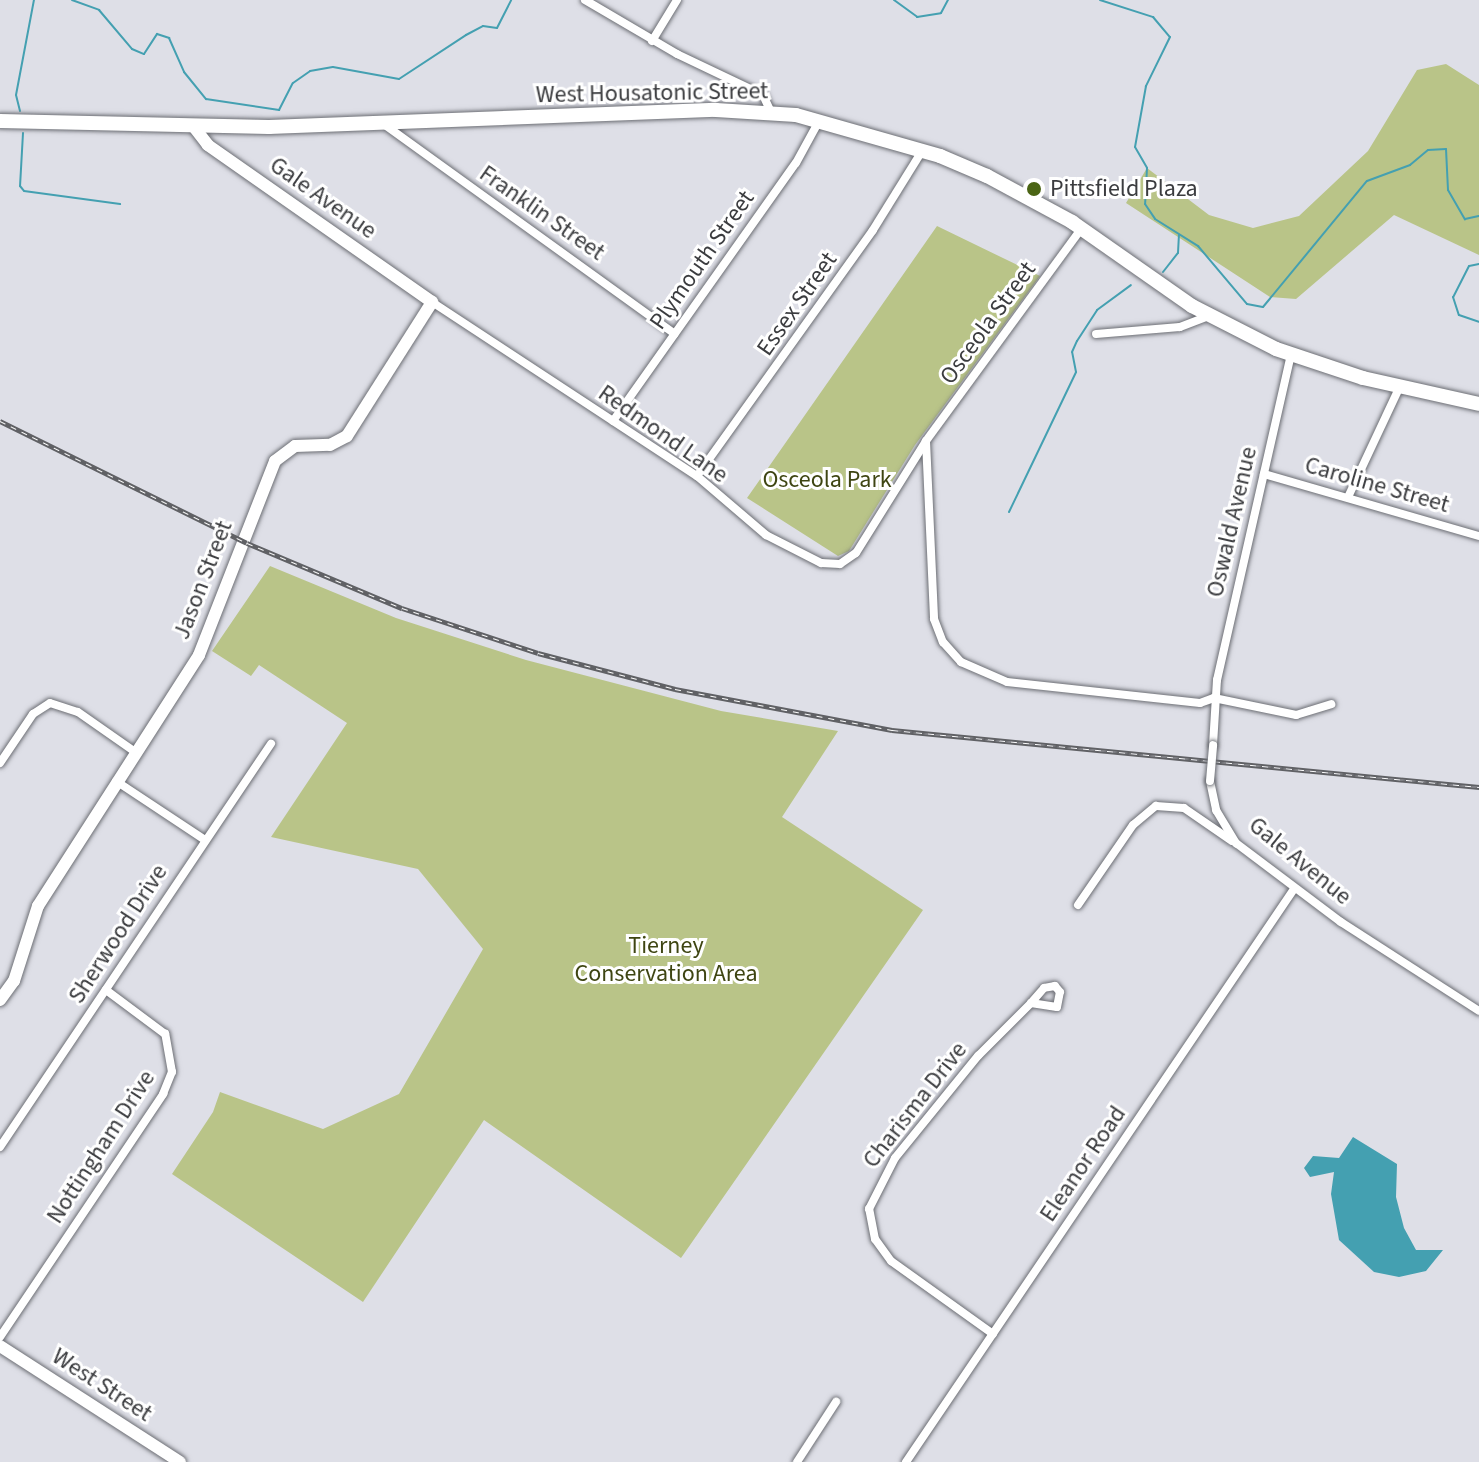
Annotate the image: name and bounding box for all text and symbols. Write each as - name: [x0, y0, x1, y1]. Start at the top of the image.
- street label: West Housatonic Street: [536, 77, 768, 109]
- street label: Gale Avenue: [264, 151, 382, 245]
- street label: Franklin Street: [474, 159, 610, 267]
- place label: Pittsfield Plaza: [1050, 175, 1198, 203]
- marker: Pittsfield Plaza: [1025, 180, 1043, 198]
- street label: Plymouth Street: [643, 185, 761, 335]
- street label: Essex Street: [751, 247, 843, 361]
- street label: Osceola Street: [934, 256, 1042, 390]
- street label: Redmond Lane: [593, 379, 733, 489]
- street label: Oswald Avenue: [1201, 444, 1263, 600]
- street label: Caroline Street: [1301, 451, 1453, 519]
- park label: Osceola Park: [762, 466, 892, 494]
- street label: Jason Street: [167, 517, 239, 643]
- street label: Gale Avenue: [1243, 811, 1357, 911]
- street label: Sherwood Drive: [62, 859, 174, 1009]
- park label: Tierney Conservation Area: [575, 932, 757, 988]
- street label: Charisma Drive: [857, 1036, 973, 1174]
- street label: Nottingham Drive: [41, 1065, 161, 1229]
- street label: Eleanor Road: [1034, 1101, 1132, 1227]
- street label: West Street: [47, 1342, 157, 1428]

